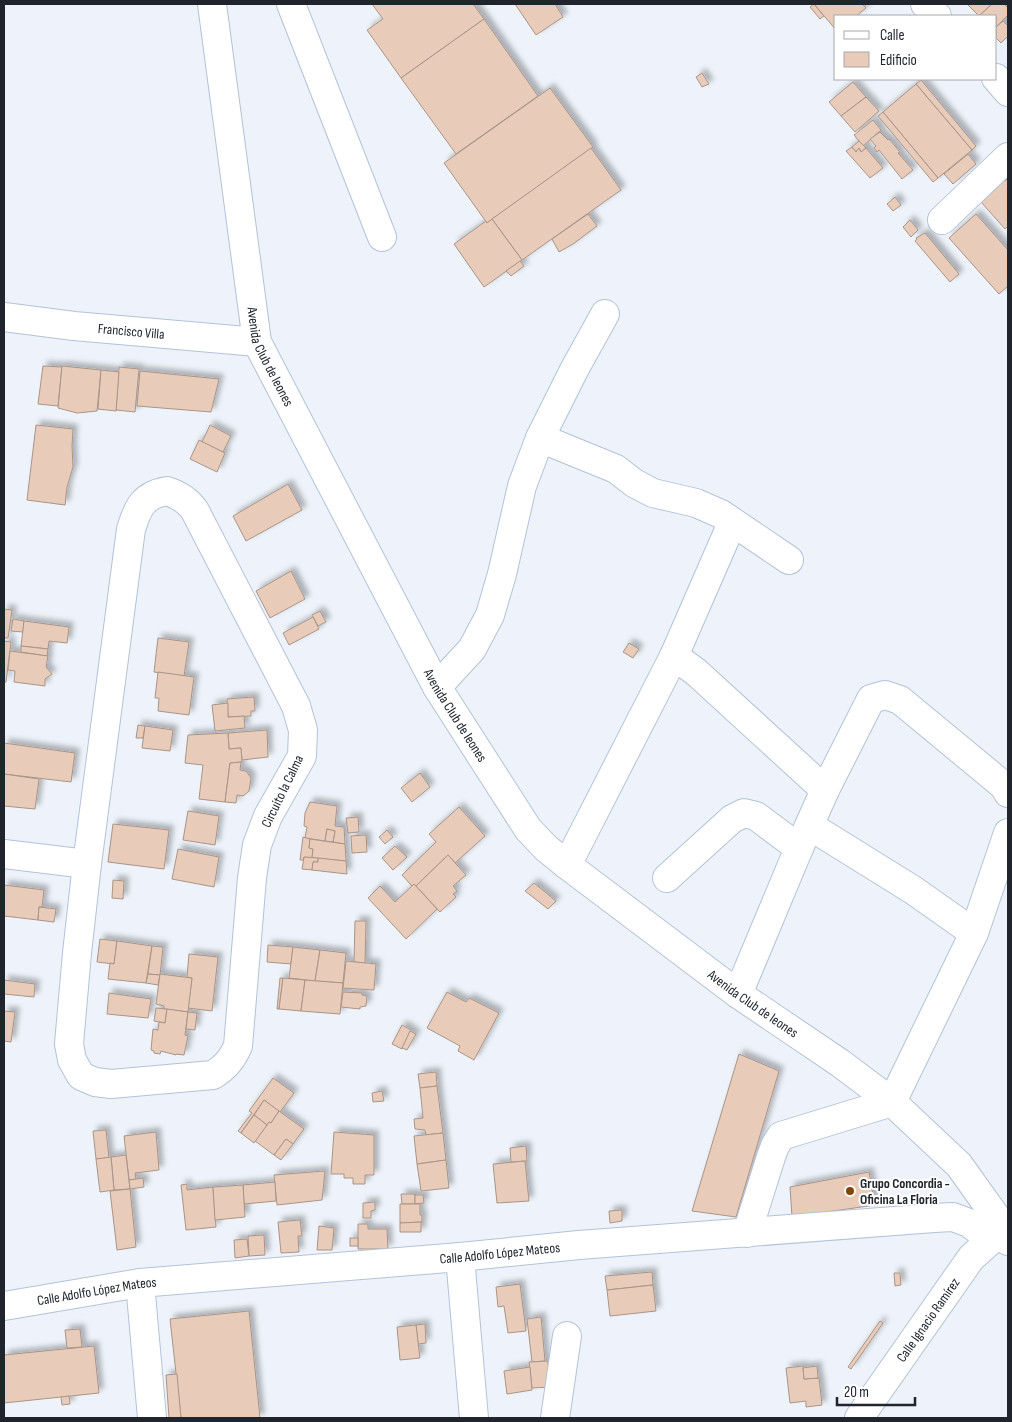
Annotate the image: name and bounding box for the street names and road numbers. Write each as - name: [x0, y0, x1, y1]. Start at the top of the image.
- street label: Avenida Club de leones: [243, 305, 297, 409]
- street label: Francisco Villa: [97, 320, 165, 343]
- street label: Avenida Club de leones: [420, 665, 491, 765]
- street label: Circuito la Calma: [258, 752, 307, 830]
- street label: Avenida Club de leones: [703, 966, 801, 1041]
- street label: Calle Adolfo López Mateos: [439, 1239, 561, 1268]
- street label: Calle Adolfo López Mateos: [36, 1274, 157, 1309]
- street label: Calle Ignacio Ramírez: [893, 1275, 964, 1365]

